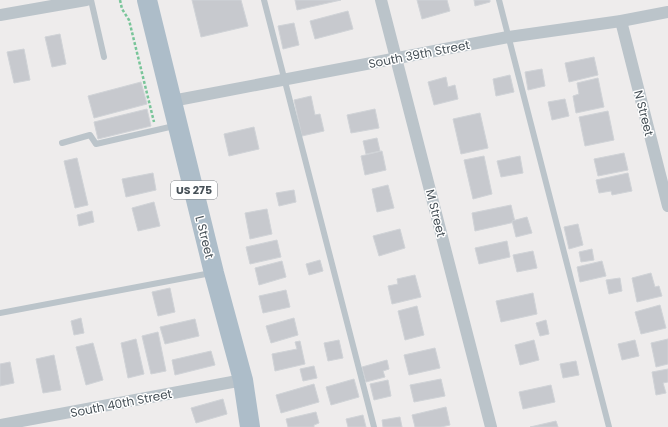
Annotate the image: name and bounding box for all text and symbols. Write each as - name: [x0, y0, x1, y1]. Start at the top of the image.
- street label: South 39th Street: [367, 36, 471, 72]
- street label: N Street: [630, 88, 658, 138]
- road number: US 275: [171, 181, 217, 199]
- street label: M Street: [422, 187, 450, 239]
- street label: L Street: [191, 214, 219, 260]
- street label: South 40th Street: [69, 385, 173, 421]

